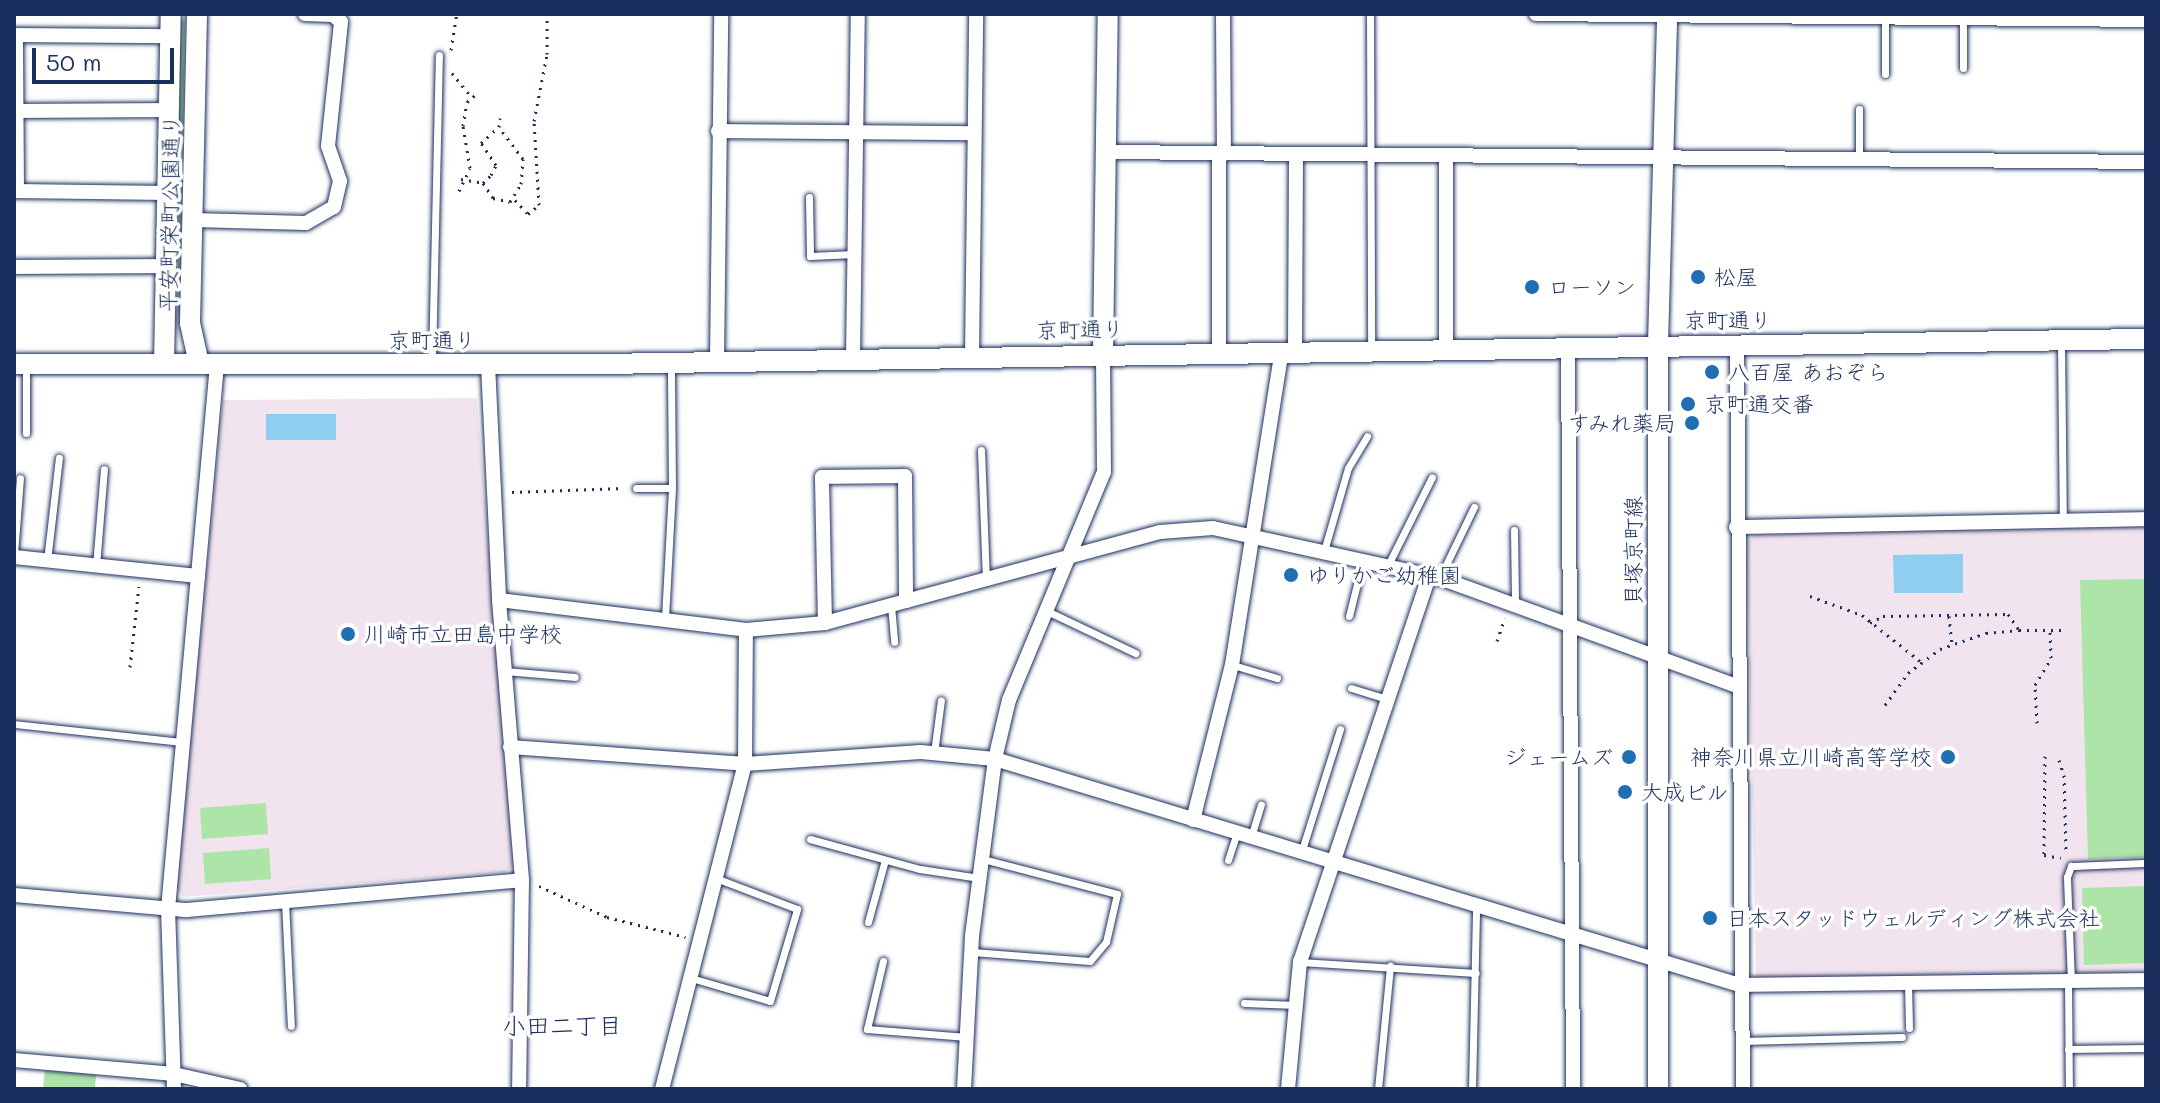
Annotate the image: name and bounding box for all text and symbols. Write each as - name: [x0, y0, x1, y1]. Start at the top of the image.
- scale bar: [36, 32, 178, 82]
- text: 50 m: [46, 46, 102, 77]
- street label: 平安町栄町公園通り: [154, 114, 184, 312]
- place label: 松屋: [1714, 264, 1758, 290]
- marker: 松屋: [1689, 268, 1707, 286]
- place label: ローソン: [1548, 274, 1636, 300]
- marker: ローソン: [1523, 278, 1541, 296]
- street label: 京町通り: [1684, 307, 1772, 333]
- street label: 京町通り: [1036, 315, 1124, 343]
- street label: 京町通り: [388, 327, 476, 353]
- place label: 八百屋 あおぞら: [1728, 359, 1889, 385]
- marker: 八百屋 あおぞら: [1703, 363, 1721, 381]
- place label: 京町通交番: [1704, 391, 1814, 417]
- marker: 京町通交番: [1679, 395, 1697, 413]
- place label: すみれ薬局: [1566, 410, 1676, 436]
- marker: すみれ薬局: [1683, 414, 1701, 432]
- street label: 貝塚京町線: [1620, 496, 1646, 606]
- place label: ゆりかご幼稚園: [1307, 562, 1461, 588]
- marker: ゆりかご幼稚園: [1282, 566, 1300, 584]
- place label: 川崎市立田島中学校: [364, 621, 562, 647]
- marker: 川崎市立田島中学校: [339, 625, 357, 643]
- place label: ジェームズ: [1503, 744, 1613, 770]
- place label: 神奈川県立川崎高等学校: [1690, 744, 1932, 770]
- marker: ジェームズ: [1620, 748, 1638, 766]
- marker: 神奈川県立川崎高等学校: [1939, 748, 1957, 766]
- place label: 大成ビル: [1641, 779, 1729, 805]
- marker: 大成ビル: [1616, 783, 1634, 801]
- place label: 日本スタッドウェルディング株式会社: [1726, 905, 2100, 931]
- marker: 日本スタッドウェルディング株式会社: [1701, 909, 1719, 927]
- district label: 小田二丁目: [502, 1011, 622, 1039]

